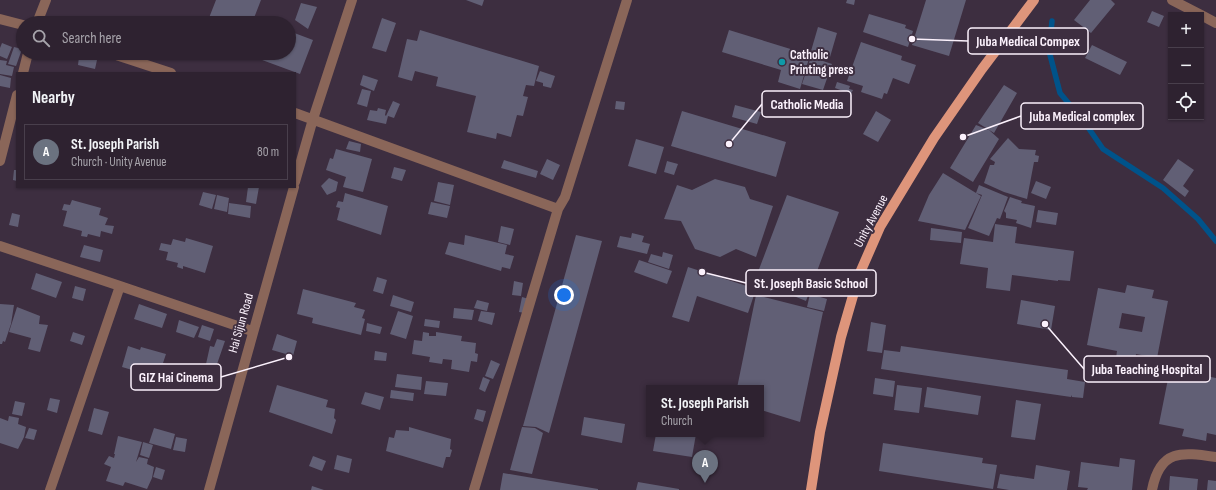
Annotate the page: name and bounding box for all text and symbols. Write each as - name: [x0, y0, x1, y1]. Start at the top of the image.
- map controls: [1168, 12, 1204, 120]
- button: +: [1168, 12, 1204, 48]
- search box: [16, 16, 296, 60]
- icon: search: [30, 27, 52, 49]
- callout: Juba Medical Compex: [968, 28, 1088, 54]
- text: Search here: [62, 29, 122, 48]
- text: Juba Medical Compex: [975, 33, 1080, 50]
- place label: Catholic Printing press: [790, 47, 853, 78]
- button: −: [1168, 48, 1204, 84]
- marker: Catholic Printing press: [777, 57, 787, 67]
- button: locate: [1168, 84, 1204, 120]
- text: Nearby: [32, 88, 75, 108]
- callout: Catholic Media: [762, 91, 851, 117]
- text: Catholic Media: [770, 96, 844, 113]
- callout: Juba Medical complex: [1021, 103, 1143, 129]
- text: Juba Medical complex: [1028, 108, 1135, 125]
- text: St. Joseph Parish: [71, 135, 159, 154]
- text: A: [43, 144, 49, 160]
- text: 80 m: [257, 144, 279, 160]
- text: Church · Unity Avenue: [71, 154, 167, 170]
- street label: Unity Avenue: [850, 192, 892, 250]
- callout: St. Joseph Basic School: [746, 270, 876, 296]
- text: St. Joseph Basic School: [754, 275, 868, 292]
- your location: [554, 285, 574, 305]
- street label: Hai Sijun Road: [225, 291, 257, 355]
- callout: Juba Teaching Hospital: [1084, 356, 1210, 382]
- text: Juba Teaching Hospital: [1091, 361, 1202, 378]
- callout: GIZ Hai Cinema: [131, 364, 221, 390]
- text: GIZ Hai Cinema: [139, 369, 213, 386]
- popup: [646, 385, 764, 437]
- text: St. Joseph Parish: [661, 394, 749, 413]
- text: Church: [661, 413, 693, 429]
- pin: A: [692, 450, 718, 483]

